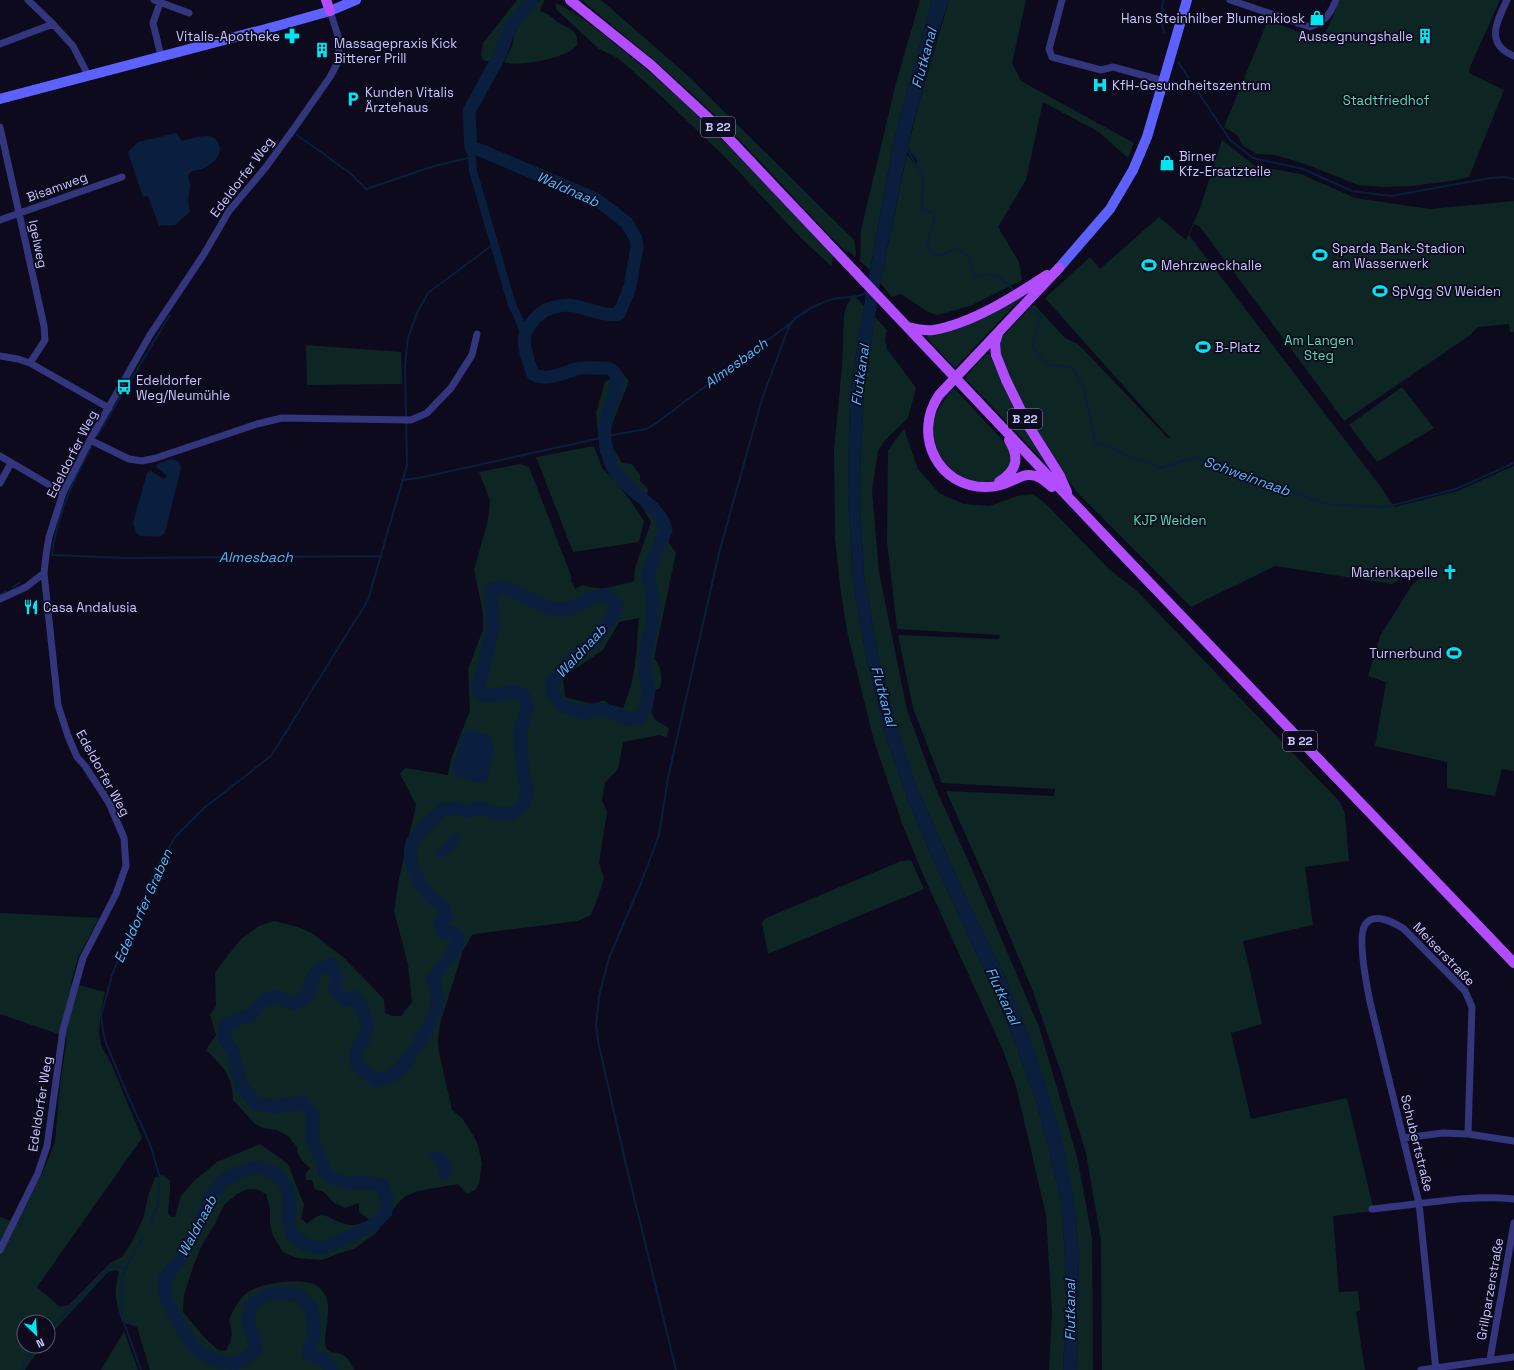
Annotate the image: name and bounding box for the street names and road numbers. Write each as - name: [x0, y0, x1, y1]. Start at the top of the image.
- road number: B 22: [701, 117, 735, 137]
- street label: Edeldorfer Weg: [206, 133, 278, 221]
- street label: Bisamweg: [24, 168, 90, 206]
- street label: Igelweg: [25, 218, 51, 270]
- street label: Edeldorfer Weg: [43, 407, 101, 501]
- road number: B 22: [1008, 409, 1042, 429]
- street label: Edeldorfer Weg: [72, 727, 134, 819]
- road number: B 22: [1283, 731, 1317, 751]
- street label: Meiserstraße: [1409, 919, 1479, 989]
- street label: Edeldorfer Weg: [24, 1055, 56, 1153]
- street label: Schubertstraße: [1397, 1093, 1437, 1193]
- street label: Grillparzerstraße: [1473, 1237, 1507, 1341]

